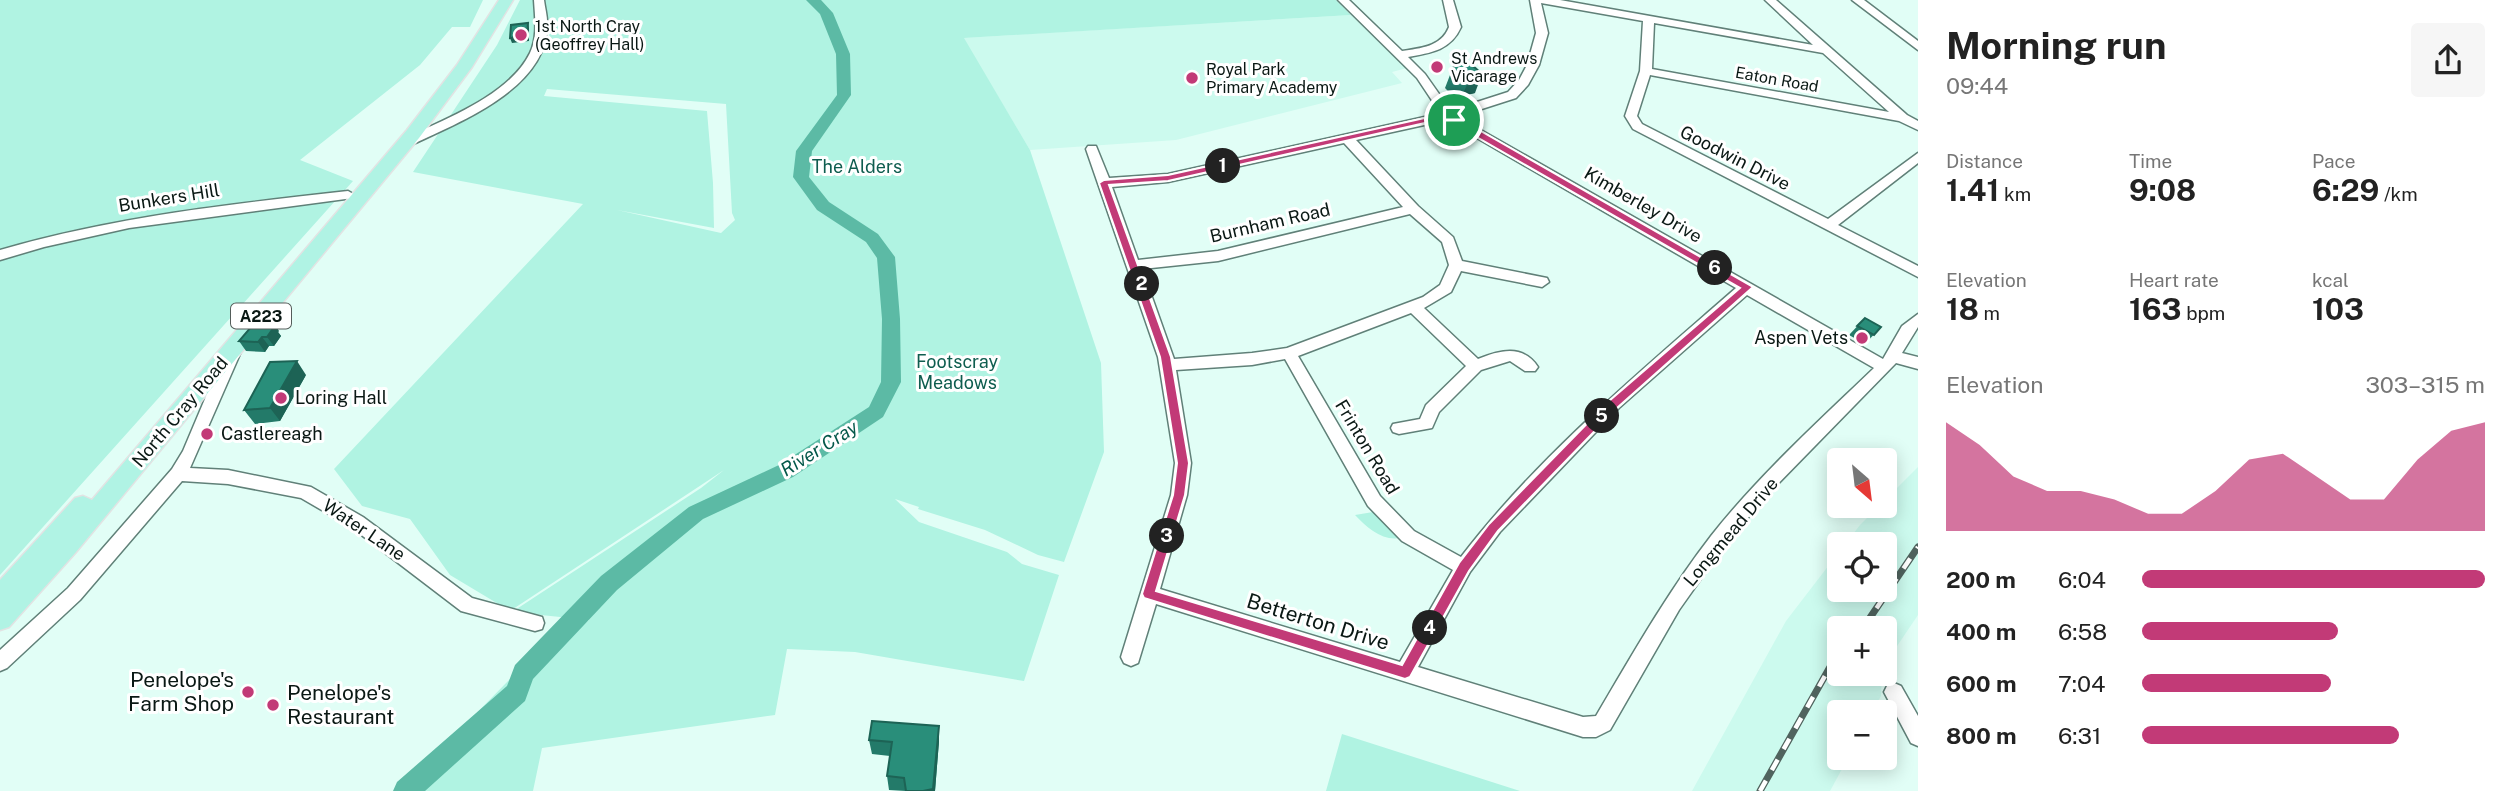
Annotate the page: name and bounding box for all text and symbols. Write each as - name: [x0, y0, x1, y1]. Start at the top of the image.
- place label: 1st North Cray (Geoffrey Hall): [535, 17, 645, 54]
- text: Morning run: [1946, 23, 2167, 68]
- button: share: [2411, 23, 2485, 97]
- marker: 1st North Cray (Geoffrey Hall): [513, 27, 529, 43]
- place label: St Andrews Vicarage: [1451, 49, 1537, 86]
- marker: St Andrews Vicarage: [1429, 59, 1445, 75]
- place label: Royal Park Primary Academy: [1206, 60, 1338, 97]
- street label: Eaton Road: [1734, 63, 1820, 96]
- marker: Royal Park Primary Academy: [1184, 70, 1200, 86]
- text: 09:44: [1946, 72, 2008, 99]
- pin: [1424, 90, 1484, 150]
- icon: arrive: [1435, 101, 1473, 139]
- street label: Goodwin Drive: [1677, 121, 1794, 194]
- pin: 1: [1206, 148, 1240, 184]
- text: Distance: [1946, 150, 2023, 172]
- text: Time: [2129, 150, 2172, 172]
- text: Pace: [2312, 150, 2355, 172]
- text: 1: [1218, 154, 1227, 176]
- park label: The Alders: [812, 156, 902, 177]
- street label: Kimberley Drive: [1581, 162, 1706, 247]
- text: 1.41: [1946, 172, 1999, 208]
- text: 9:08: [2129, 172, 2196, 208]
- text: 6:29: [2312, 172, 2379, 208]
- street label: Bunkers Hill: [117, 179, 221, 216]
- text: km: [1999, 183, 2031, 205]
- text: /km: [2379, 183, 2418, 205]
- street label: Burnham Road: [1208, 198, 1332, 247]
- pin: 6: [1698, 250, 1732, 286]
- text: 6: [1708, 256, 1721, 278]
- pin: 2: [1124, 266, 1160, 302]
- text: Elevation: [1946, 269, 2027, 291]
- text: Heart rate: [2129, 269, 2219, 291]
- text: kcal: [2312, 269, 2349, 291]
- text: 2: [1135, 272, 1148, 294]
- text: 18: [1946, 291, 1979, 327]
- text: 163: [2129, 291, 2182, 327]
- text: 103: [2312, 291, 2364, 327]
- text: m: [1979, 302, 2000, 324]
- text: bpm: [2182, 302, 2225, 324]
- road number: A223: [231, 304, 291, 328]
- place label: Aspen Vets: [1754, 327, 1848, 348]
- marker: Aspen Vets: [1854, 330, 1870, 346]
- park label: Footscray Meadows: [916, 351, 998, 393]
- street label: North Cray Road: [127, 352, 232, 471]
- text: Elevation: [1946, 371, 2044, 398]
- text: 303–315 m: [2365, 371, 2485, 398]
- place label: Loring Hall: [295, 387, 387, 408]
- marker: Loring Hall: [273, 390, 289, 406]
- street label: Frinton Road: [1331, 396, 1404, 498]
- pin: 5: [1584, 398, 1620, 434]
- text: 5: [1595, 404, 1608, 426]
- water label: River Cray: [776, 415, 862, 480]
- place label: Castlereagh: [221, 423, 323, 444]
- marker: Castlereagh: [199, 426, 215, 442]
- north arrow: [1827, 448, 1897, 518]
- map controls: [1827, 448, 1897, 770]
- street label: Longmead Drive: [1679, 473, 1782, 590]
- street label: Water Lane: [319, 494, 410, 565]
- pin: 3: [1150, 518, 1184, 554]
- text: 3: [1160, 524, 1173, 546]
- button: locate: [1827, 532, 1897, 602]
- text: 200 m: [1946, 566, 2016, 593]
- text: 6:04: [2058, 566, 2106, 593]
- street label: Betterton Drive: [1244, 588, 1392, 655]
- pin: 4: [1412, 610, 1448, 646]
- text: 4: [1423, 616, 1436, 638]
- button: +: [1827, 616, 1897, 686]
- text: 400 m: [1946, 618, 2016, 645]
- text: 6:58: [2058, 618, 2107, 645]
- place label: Penelope's Farm Shop: [128, 667, 234, 716]
- text: 600 m: [1946, 670, 2016, 697]
- text: 7:04: [2058, 670, 2106, 697]
- place label: Penelope's Restaurant: [287, 680, 394, 729]
- marker: Penelope's Farm Shop: [240, 684, 256, 700]
- marker: Penelope's Restaurant: [265, 697, 281, 713]
- button: −: [1827, 700, 1897, 770]
- text: 800 m: [1946, 722, 2017, 749]
- text: 6:31: [2058, 722, 2101, 749]

